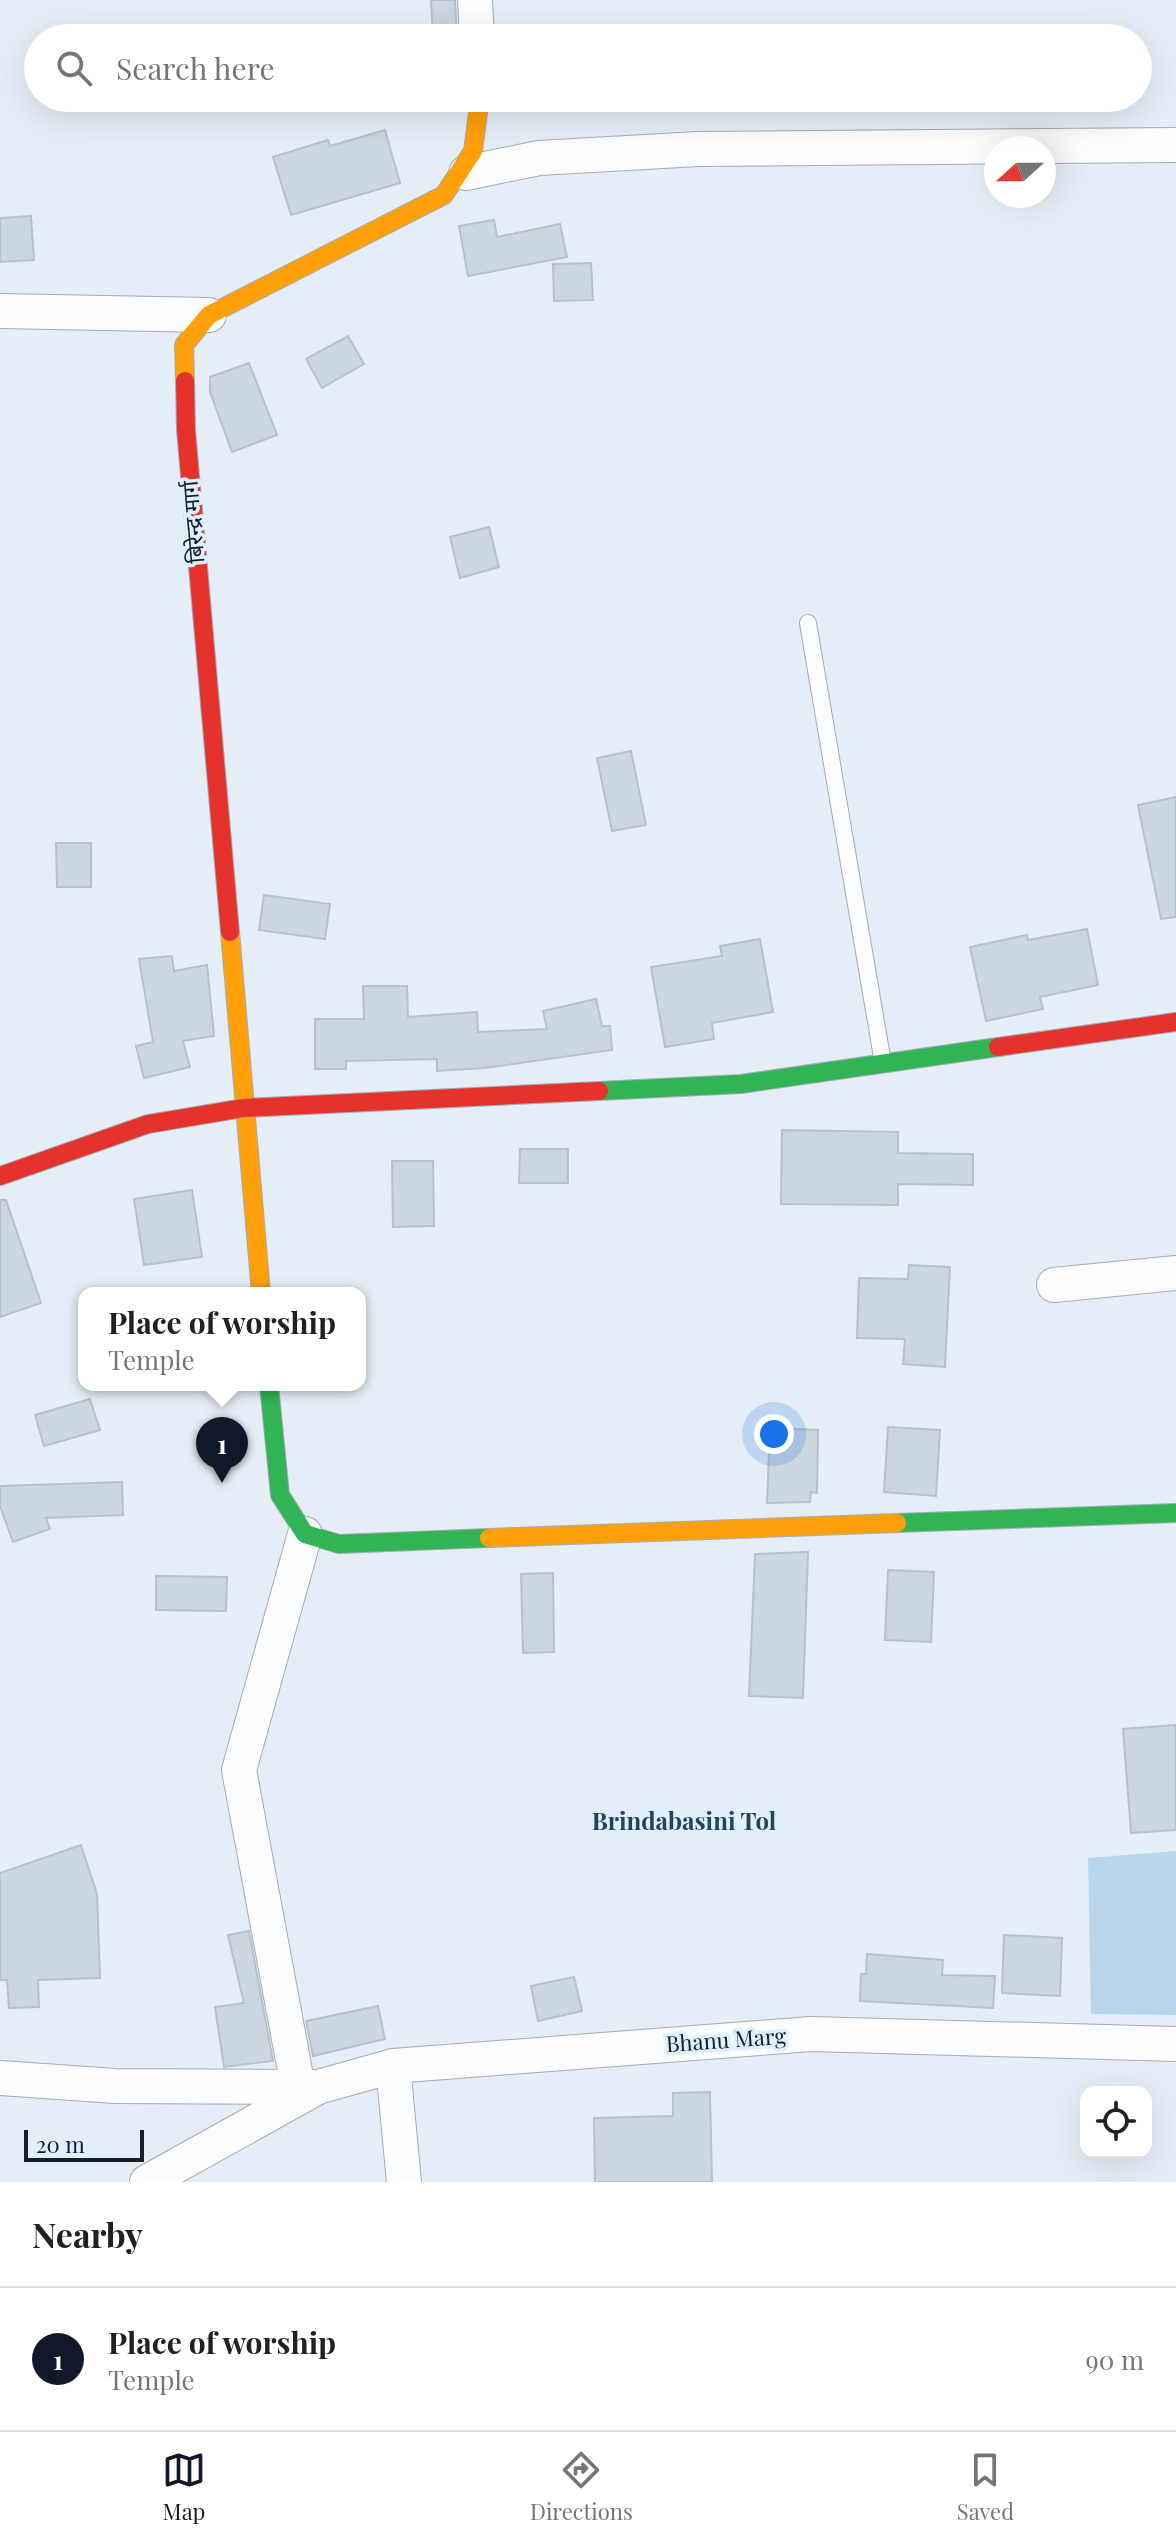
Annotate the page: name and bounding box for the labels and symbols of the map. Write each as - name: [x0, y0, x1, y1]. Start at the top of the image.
- north arrow: [984, 136, 1056, 208]
- street label: बिरेन्द्र मार्ग: [173, 479, 211, 564]
- your location: [754, 1414, 794, 1454]
- pin: 1: [196, 1417, 248, 1483]
- district label: Brindabasini Tol: [592, 1804, 777, 1836]
- street label: Bhanu Marg: [665, 2020, 787, 2058]
- scale bar: [24, 2126, 144, 2162]

